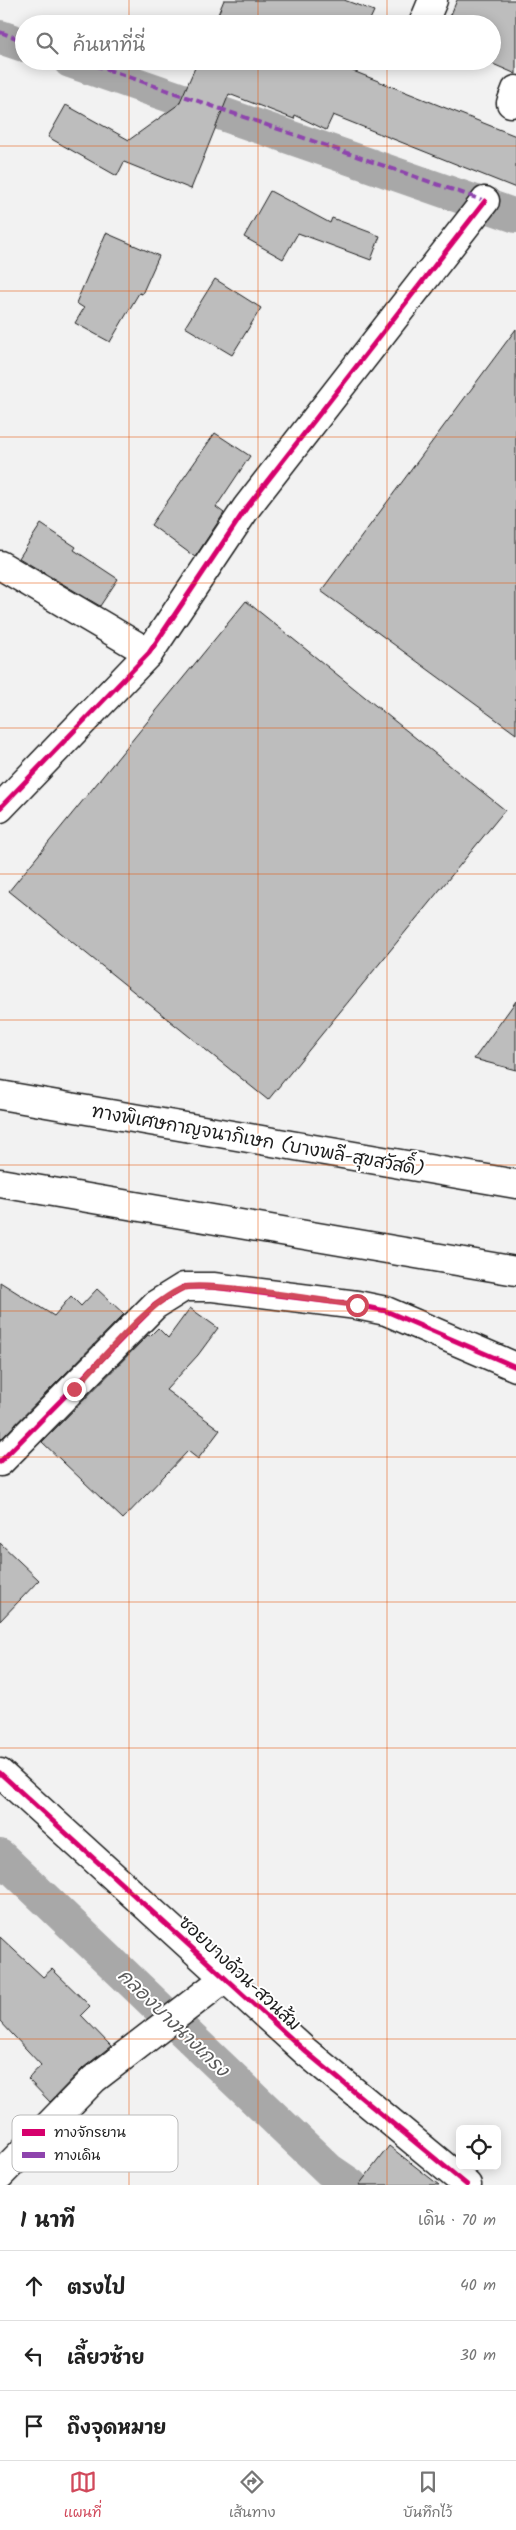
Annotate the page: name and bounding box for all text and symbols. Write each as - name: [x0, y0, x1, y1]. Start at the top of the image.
- search box: [15, 15, 501, 70]
- icon: search: [33, 29, 61, 57]
- text: ค้นหาที่นี่: [73, 31, 145, 61]
- street label: ทางพิเศษกาญจนาภิเษก (บางพลี-สุขสวัสดิ์): [89, 1094, 427, 1185]
- route start: [346, 1294, 369, 1317]
- route end: [63, 1378, 86, 1401]
- street label: ซอยบางด้วน-สวนส้ม: [171, 1909, 307, 2039]
- water label: คลองบางนางเกรง: [110, 1962, 236, 2085]
- legend: [12, 2115, 178, 2172]
- text: ทางจักรยาน: [54, 2122, 127, 2144]
- map controls: [456, 2125, 501, 2170]
- button: locate: [456, 2125, 501, 2170]
- text: ทางเดิน: [54, 2145, 101, 2167]
- text: 1 นาที: [20, 2205, 75, 2238]
- text: เดิน · 70 m: [418, 2208, 496, 2233]
- icon: ahead: [20, 2272, 48, 2300]
- text: 40 m: [460, 2273, 496, 2298]
- text: ตรงไป: [67, 2274, 125, 2304]
- icon: left: [20, 2342, 48, 2370]
- text: 30 m: [460, 2343, 496, 2368]
- text: เลี้ยวซ้าย: [67, 2344, 144, 2374]
- icon: arrive: [20, 2412, 48, 2440]
- text: ถึงจุดหมาย: [67, 2414, 166, 2444]
- tab: แผนที่: [64, 2468, 102, 2524]
- tab: เส้นทาง: [229, 2468, 275, 2524]
- tab: บันทึกไว้: [403, 2468, 452, 2524]

